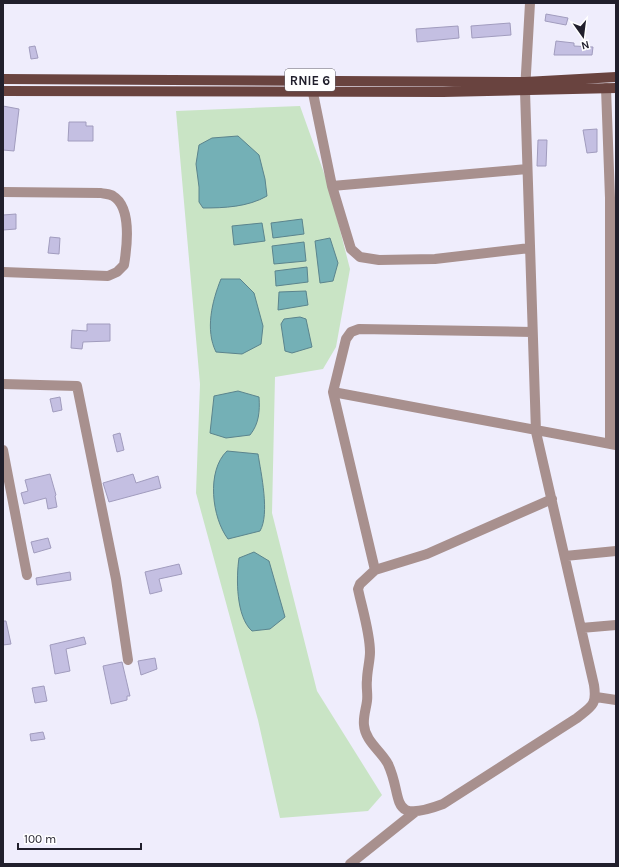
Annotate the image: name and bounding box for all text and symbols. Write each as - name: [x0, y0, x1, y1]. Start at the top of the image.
- north arrow: [563, 16, 603, 56]
- text: N: [580, 38, 591, 52]
- road number: RNIE 6: [285, 69, 335, 91]
- scale bar: [18, 825, 141, 851]
- text: 100 m: [24, 832, 56, 846]

